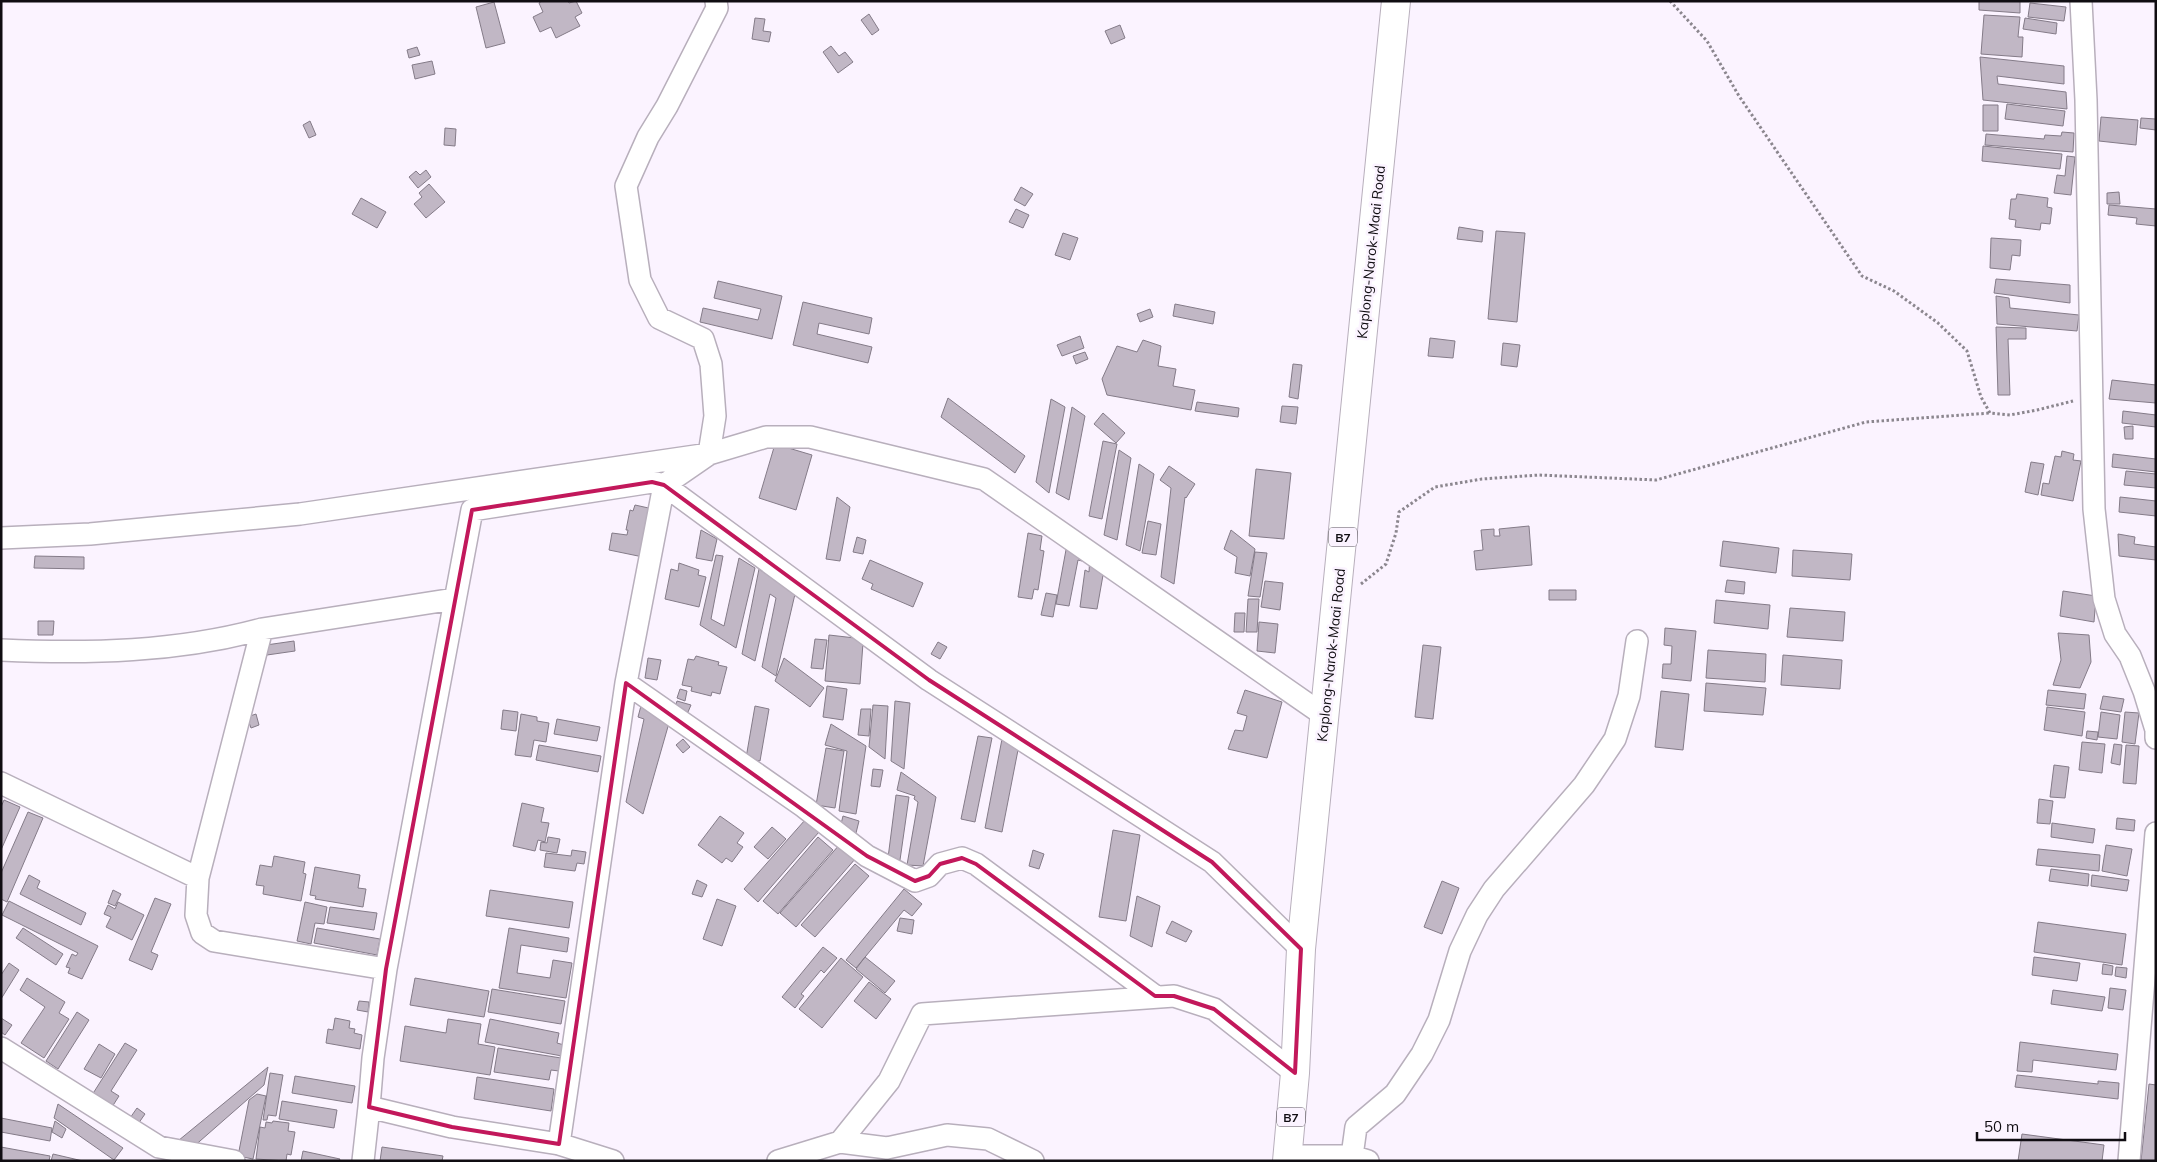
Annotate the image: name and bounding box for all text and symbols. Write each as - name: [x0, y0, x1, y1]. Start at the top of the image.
- street label: Kaplong-Narok-Maai Road: [1353, 164, 1389, 340]
- road number: B7: [1329, 528, 1357, 546]
- street label: Kaplong-Narok-Maai Road: [1313, 567, 1349, 743]
- road number: B7: [1277, 1108, 1305, 1126]
- scale bar: [1977, 1110, 2124, 1142]
- text: 50 m: [1984, 1117, 2019, 1136]

